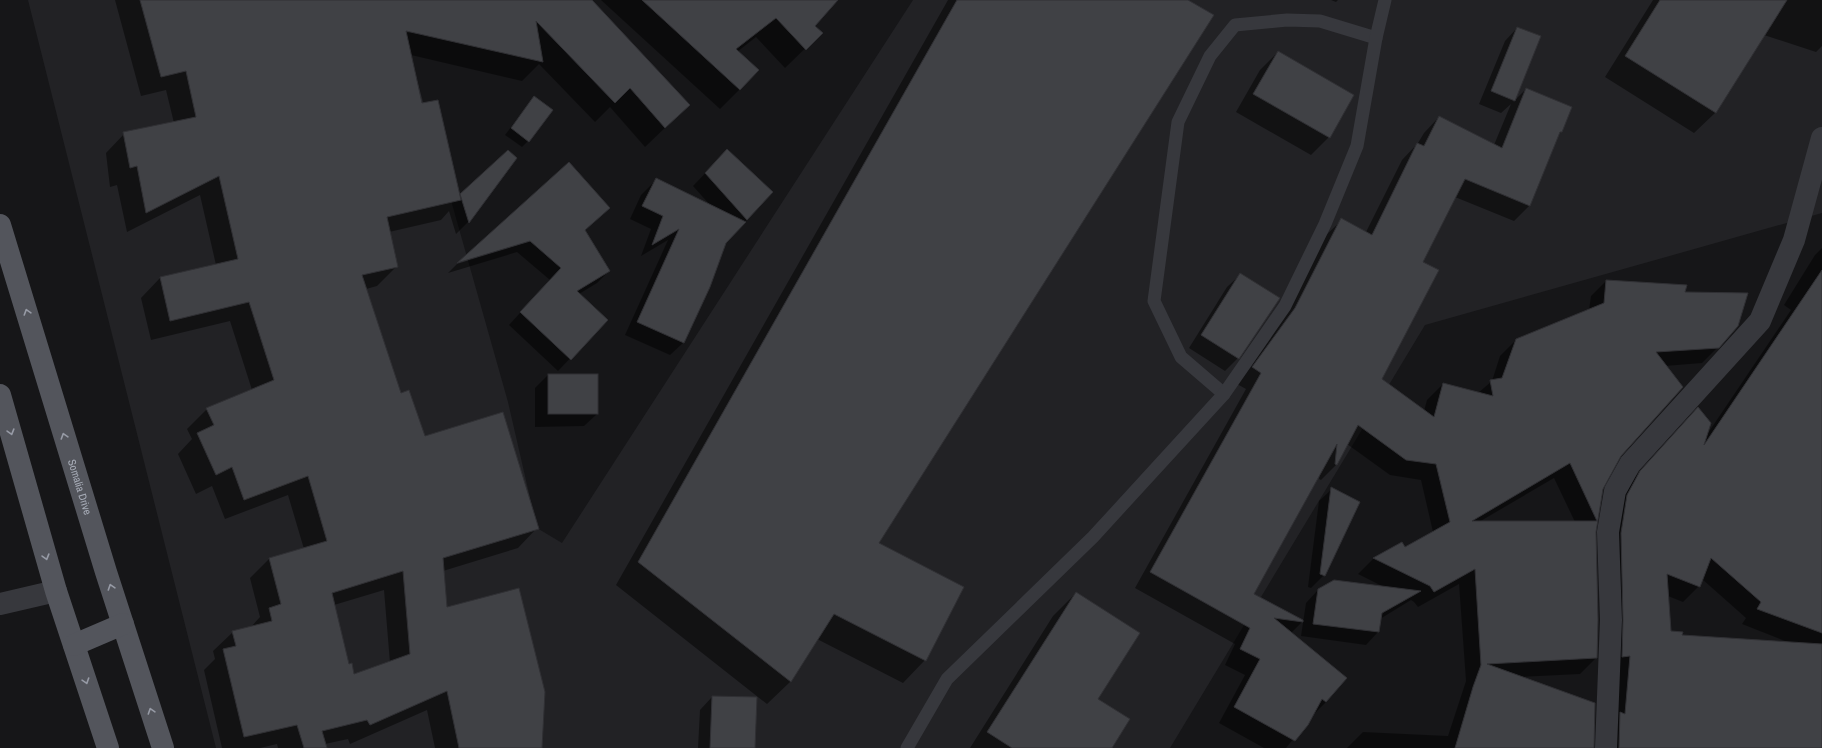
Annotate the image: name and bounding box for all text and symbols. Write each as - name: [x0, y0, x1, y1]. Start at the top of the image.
- one-way arrow: [23, 309, 32, 316]
- one-way arrow: [6, 428, 15, 435]
- one-way arrow: [60, 433, 69, 440]
- street label: Somalia Drive: [65, 458, 95, 516]
- one-way arrow: [42, 554, 50, 560]
- one-way arrow: [107, 584, 116, 591]
- one-way arrow: [81, 677, 90, 684]
- one-way arrow: [147, 708, 156, 715]

